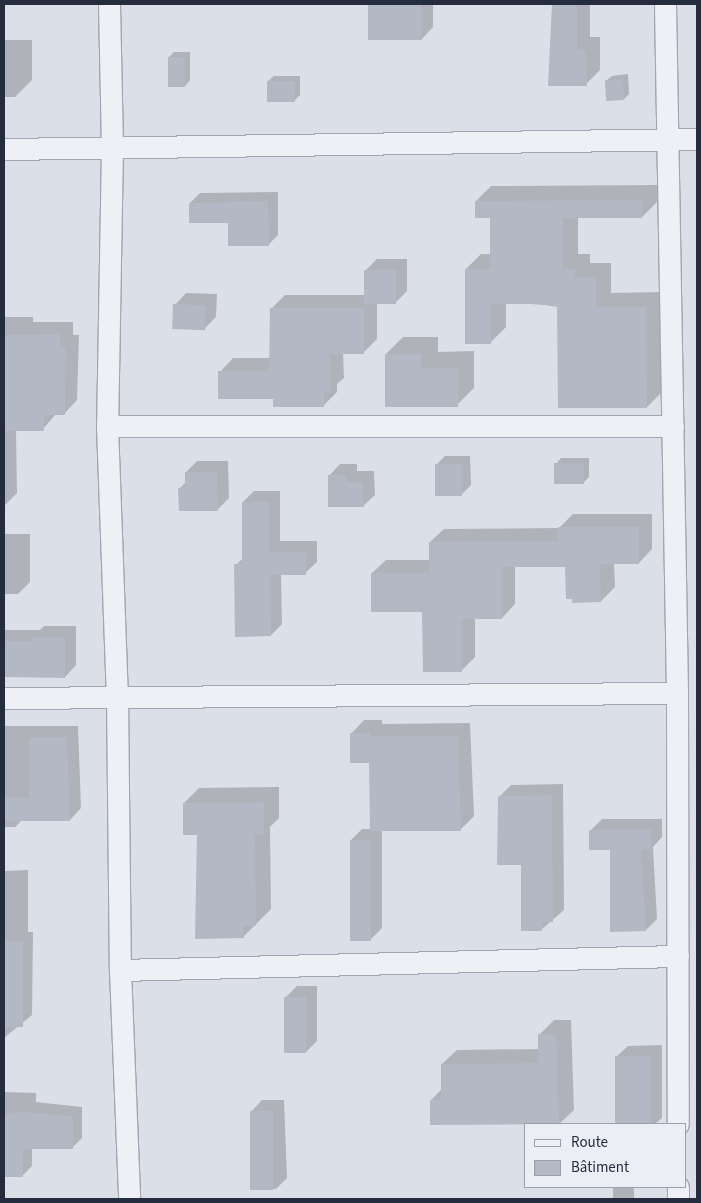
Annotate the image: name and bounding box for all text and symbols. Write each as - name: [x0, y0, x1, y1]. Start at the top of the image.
- legend: [524, 1123, 686, 1188]
- text: Route: [571, 1132, 608, 1153]
- text: Bâtiment: [571, 1157, 629, 1178]

